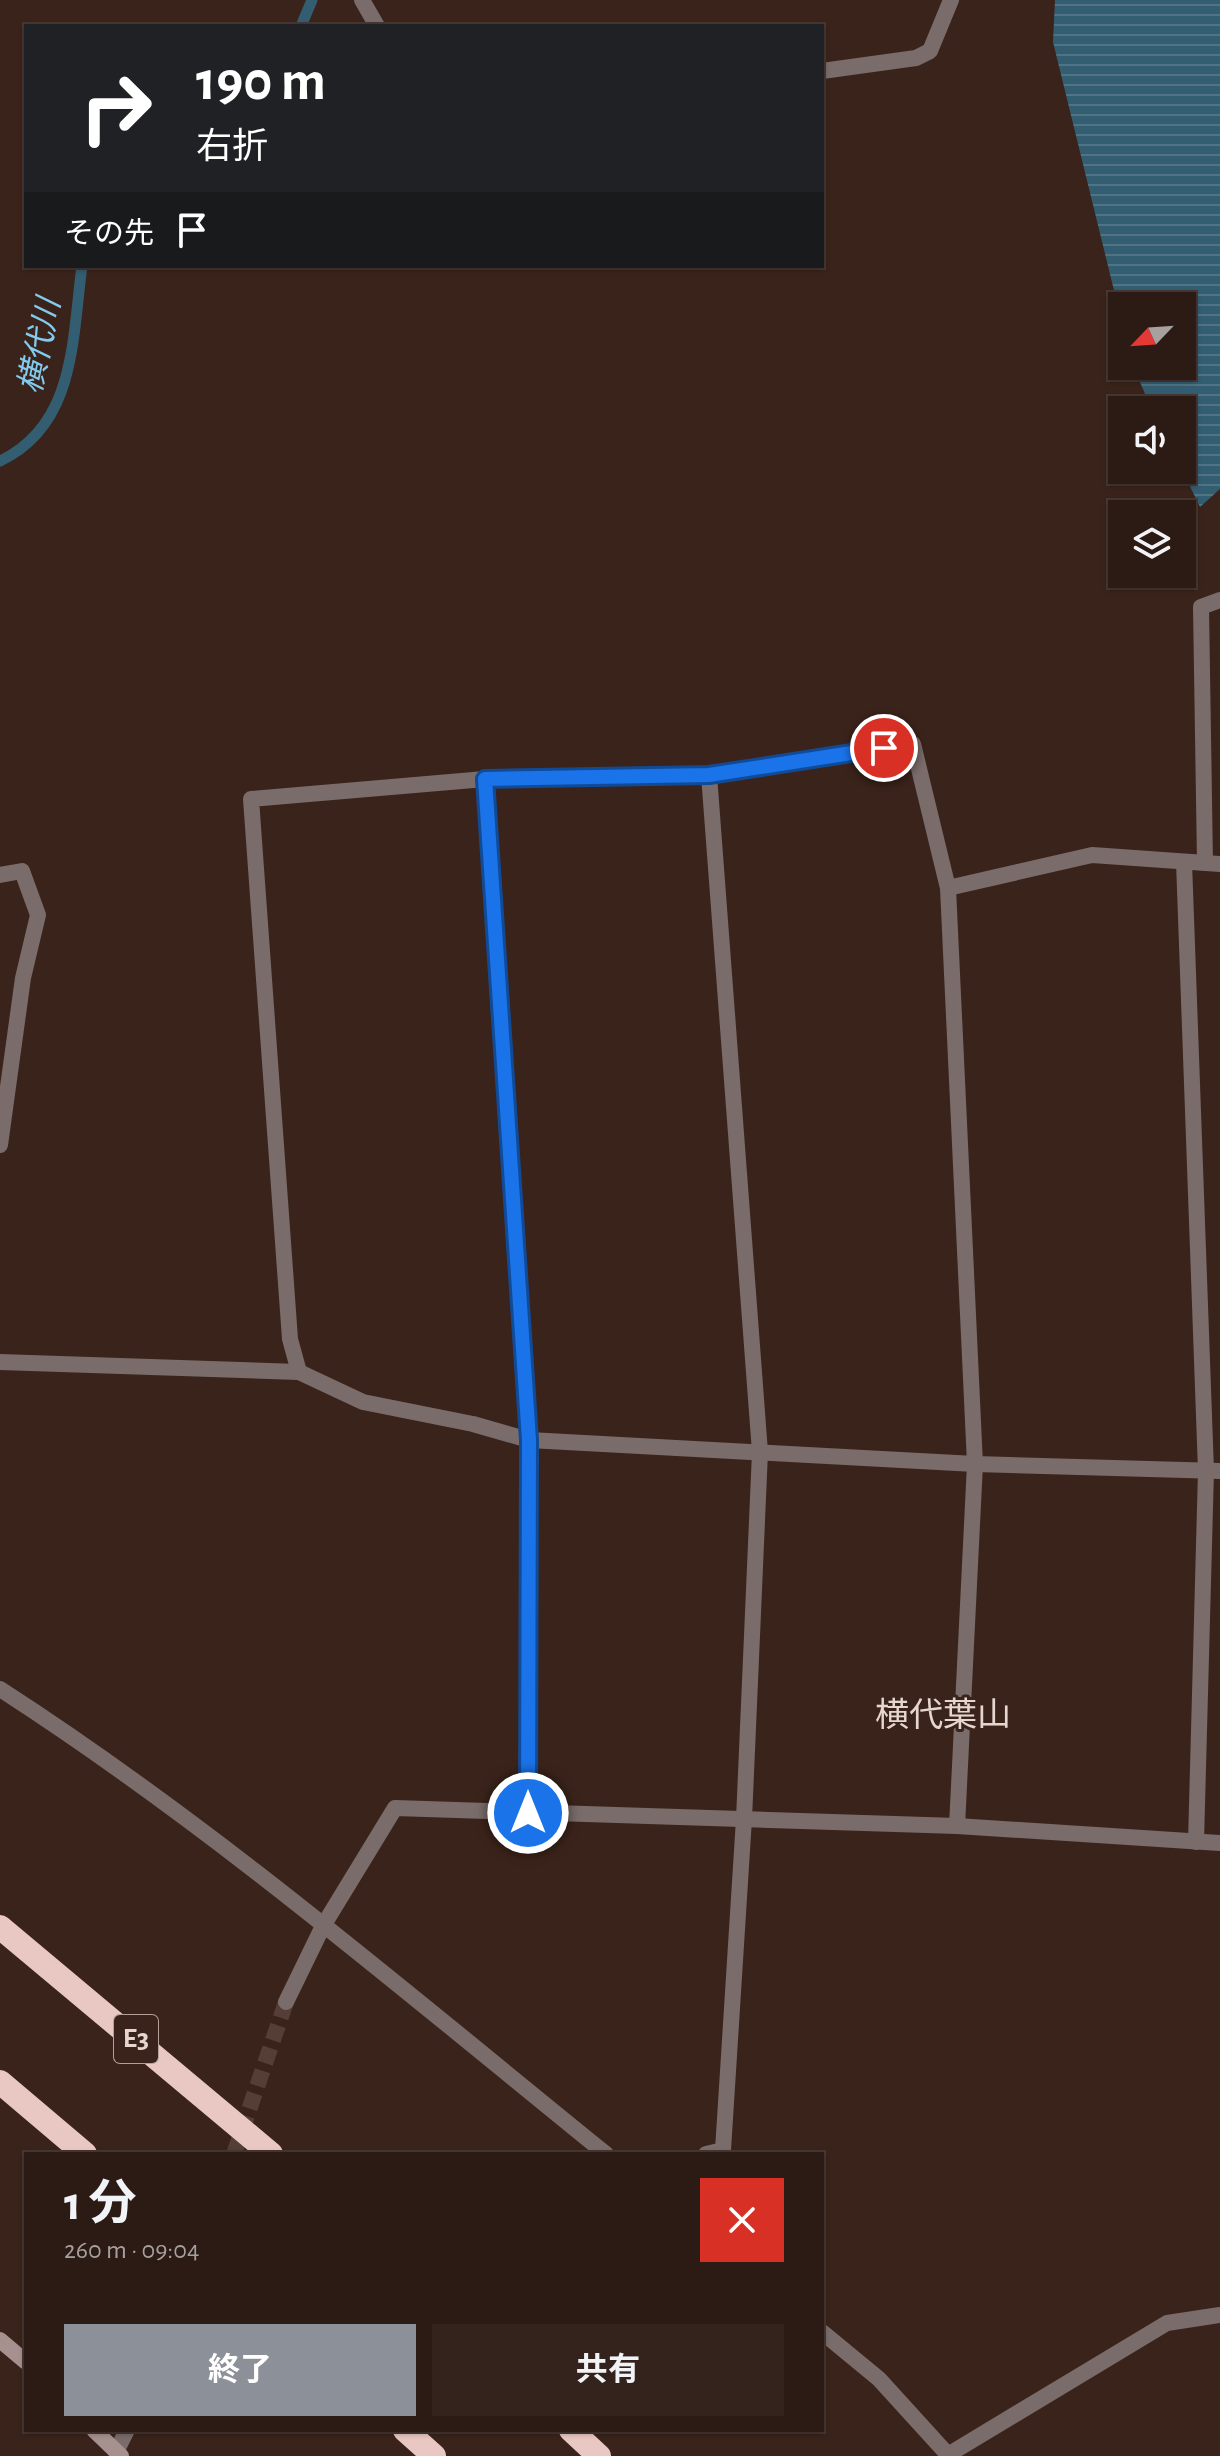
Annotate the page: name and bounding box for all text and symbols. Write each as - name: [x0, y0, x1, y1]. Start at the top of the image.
- text: 190 m: [196, 54, 326, 110]
- icon: right: [64, 56, 168, 160]
- text: 右折: [196, 129, 268, 165]
- icon: arrive: [170, 208, 214, 252]
- text: その先: [64, 219, 154, 249]
- north arrow: [1108, 292, 1196, 380]
- map controls: [1108, 292, 1196, 588]
- water label: 横代川: [13, 293, 66, 396]
- button: sound: [1108, 396, 1196, 484]
- button: layers: [1108, 500, 1196, 588]
- pin: [850, 714, 918, 782]
- icon: arrive: [862, 726, 906, 770]
- district label: 横代葉山: [875, 1697, 1011, 1733]
- position arrow: [486, 1771, 570, 1855]
- road number: E3: [114, 2015, 158, 2063]
- button: close: [700, 2178, 784, 2262]
- text: 1 分: [64, 2181, 137, 2229]
- text: 260 m · 09:04: [64, 2237, 200, 2263]
- button: 終了: [64, 2324, 416, 2416]
- button: 共有: [432, 2324, 784, 2416]

